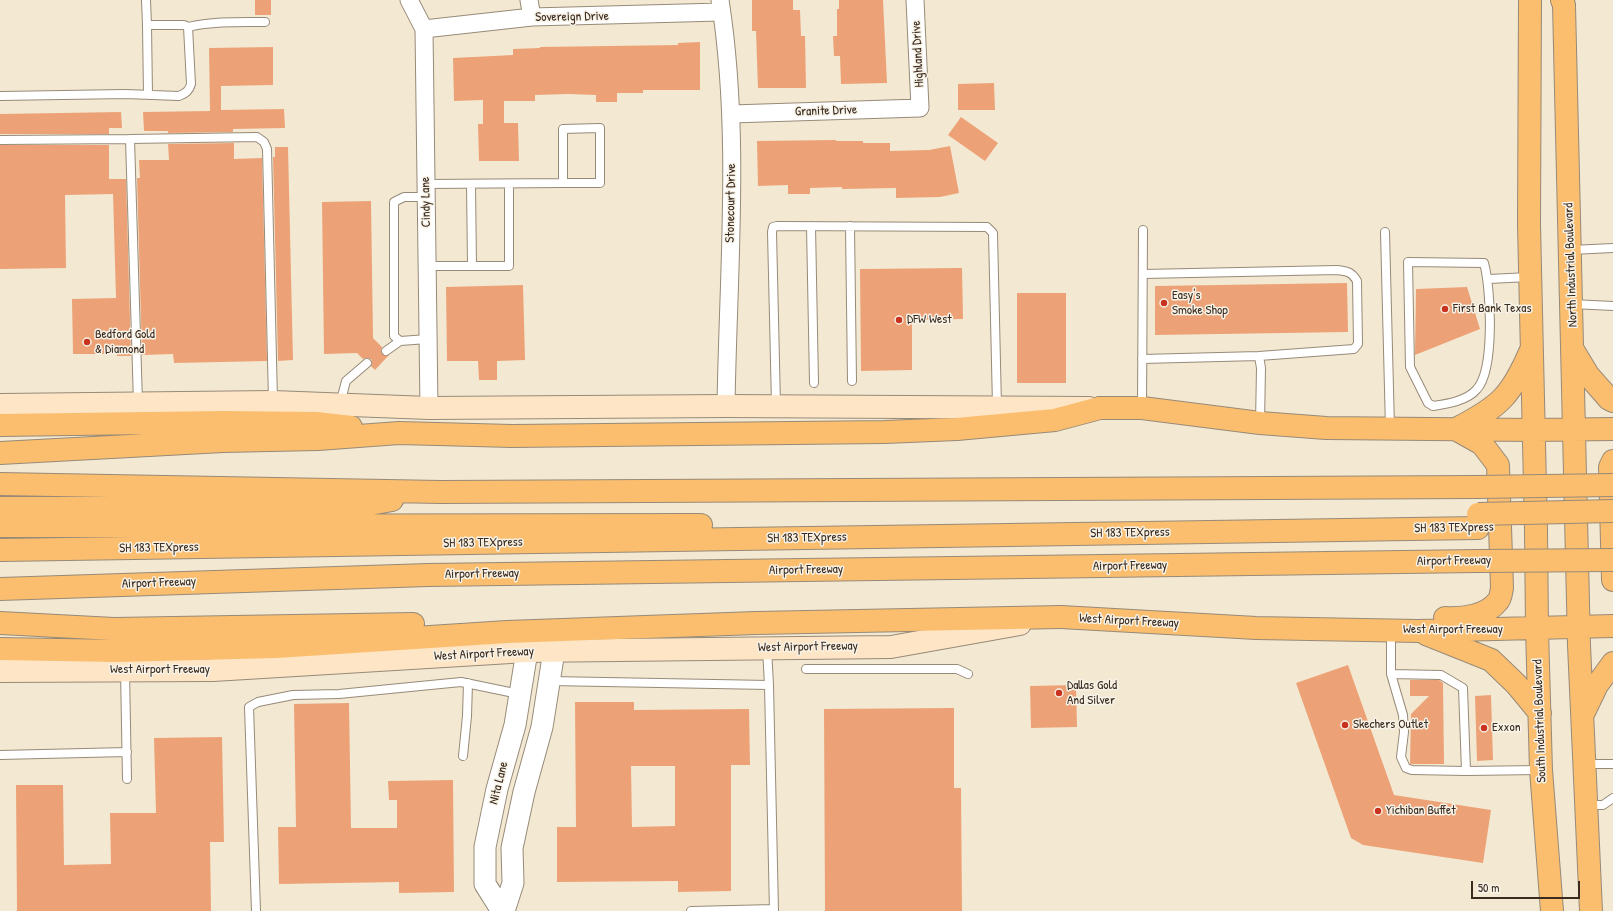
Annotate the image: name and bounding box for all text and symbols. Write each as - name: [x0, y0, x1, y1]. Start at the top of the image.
- street label: Sovereign Drive: [535, 9, 609, 25]
- street label: Highland Drive: [908, 20, 928, 88]
- street label: Granite Drive: [795, 102, 857, 120]
- street label: Stonecourt Drive: [723, 163, 739, 243]
- street label: Cindy Lane: [418, 177, 434, 227]
- street label: North Industrial Boulevard: [1561, 203, 1581, 327]
- place label: Easy's Smoke Shop: [1172, 288, 1228, 319]
- marker: Easy's Smoke Shop: [1159, 298, 1169, 308]
- place label: First Bank Texas: [1453, 301, 1531, 317]
- marker: First Bank Texas: [1440, 304, 1450, 314]
- place label: DFW West: [907, 312, 952, 328]
- marker: DFW West: [894, 315, 904, 325]
- place label: Bedford Gold & Diamond: [95, 327, 155, 358]
- marker: Bedford Gold & Diamond: [82, 337, 92, 347]
- street label: SH 183 TEXpress: [1414, 520, 1494, 536]
- street label: SH 183 TEXpress: [1090, 525, 1170, 541]
- street label: SH 183 TEXpress: [767, 530, 847, 546]
- street label: SH 183 TEXpress: [443, 535, 523, 551]
- street label: SH 183 TEXpress: [119, 540, 199, 556]
- street label: Airport Freeway: [1417, 553, 1491, 569]
- street label: Airport Freeway: [1093, 558, 1167, 574]
- street label: Airport Freeway: [769, 562, 843, 578]
- street label: Airport Freeway: [445, 566, 519, 582]
- street label: Airport Freeway: [122, 574, 196, 592]
- street label: West Airport Freeway: [1079, 611, 1179, 631]
- street label: West Airport Freeway: [1403, 622, 1503, 638]
- street label: West Airport Freeway: [758, 638, 858, 656]
- street label: West Airport Freeway: [434, 644, 534, 664]
- street label: South Industrial Boulevard: [1530, 659, 1550, 783]
- street label: West Airport Freeway: [110, 662, 210, 678]
- place label: Dallas Gold And Silver: [1067, 678, 1117, 709]
- marker: Dallas Gold And Silver: [1054, 688, 1064, 698]
- place label: Skechers Outlet: [1353, 717, 1428, 733]
- marker: Skechers Outlet: [1340, 720, 1350, 730]
- place label: Exxon: [1492, 720, 1521, 736]
- marker: Exxon: [1479, 723, 1489, 733]
- street label: Nita Lane: [486, 760, 512, 806]
- place label: Yichiban Buffet: [1386, 803, 1456, 819]
- marker: Yichiban Buffet: [1373, 806, 1383, 816]
- scale bar: [1473, 873, 1582, 899]
- text: 50 m: [1478, 879, 1499, 896]

